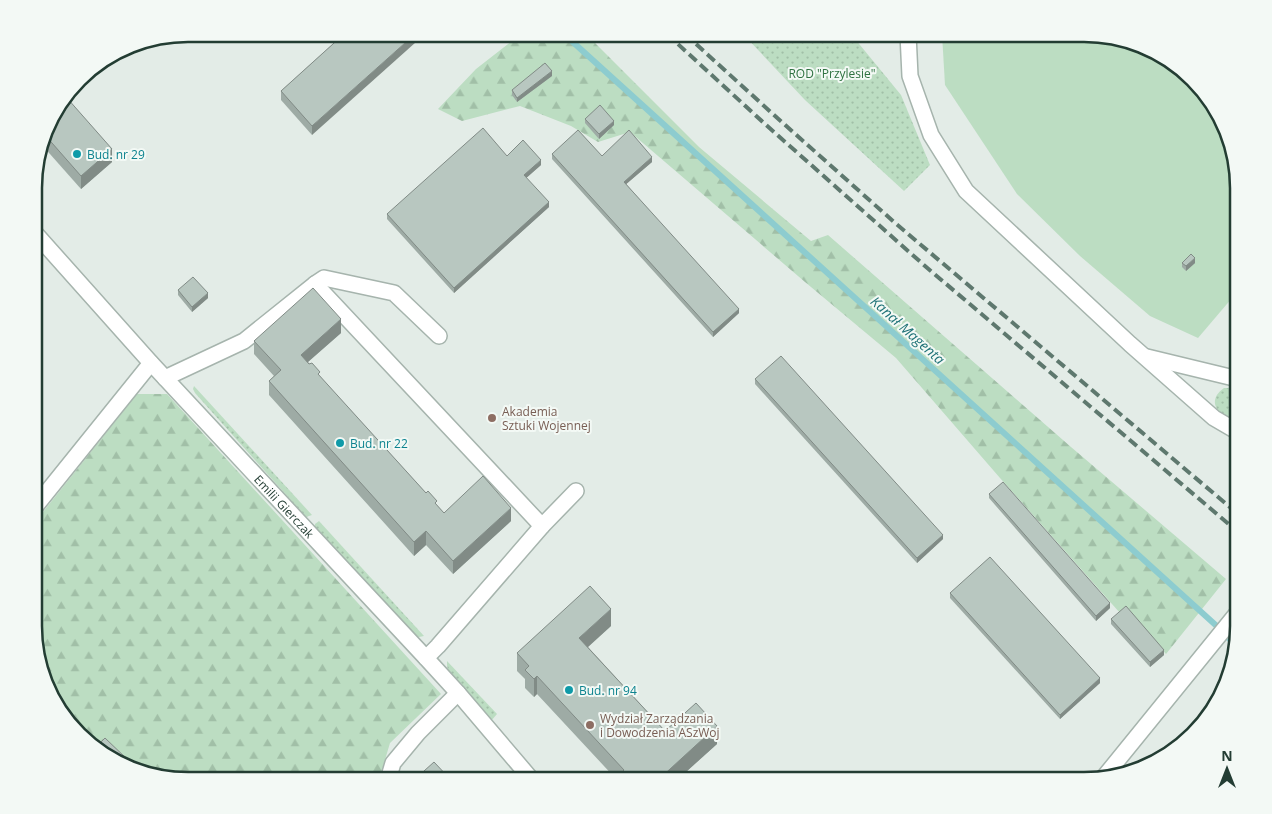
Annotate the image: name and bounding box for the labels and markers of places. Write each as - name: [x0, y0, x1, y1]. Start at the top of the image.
- place label: Bud. nr 29: [87, 146, 145, 163]
- marker: Bud. nr 29: [71, 148, 83, 160]
- place label: Akademia Sztuki Wojennej: [502, 403, 591, 434]
- marker: Akademia Sztuki Wojennej: [486, 412, 498, 424]
- place label: Bud. nr 22: [350, 435, 408, 452]
- marker: Bud. nr 22: [334, 437, 346, 449]
- place label: Bud. nr 94: [579, 682, 637, 699]
- marker: Bud. nr 94: [563, 684, 575, 696]
- place label: Wydział Zarządzania i Dowodzenia ASzWoj: [600, 710, 720, 741]
- marker: Wydział Zarządzania i Dowodzenia ASzWoj: [584, 719, 596, 731]

